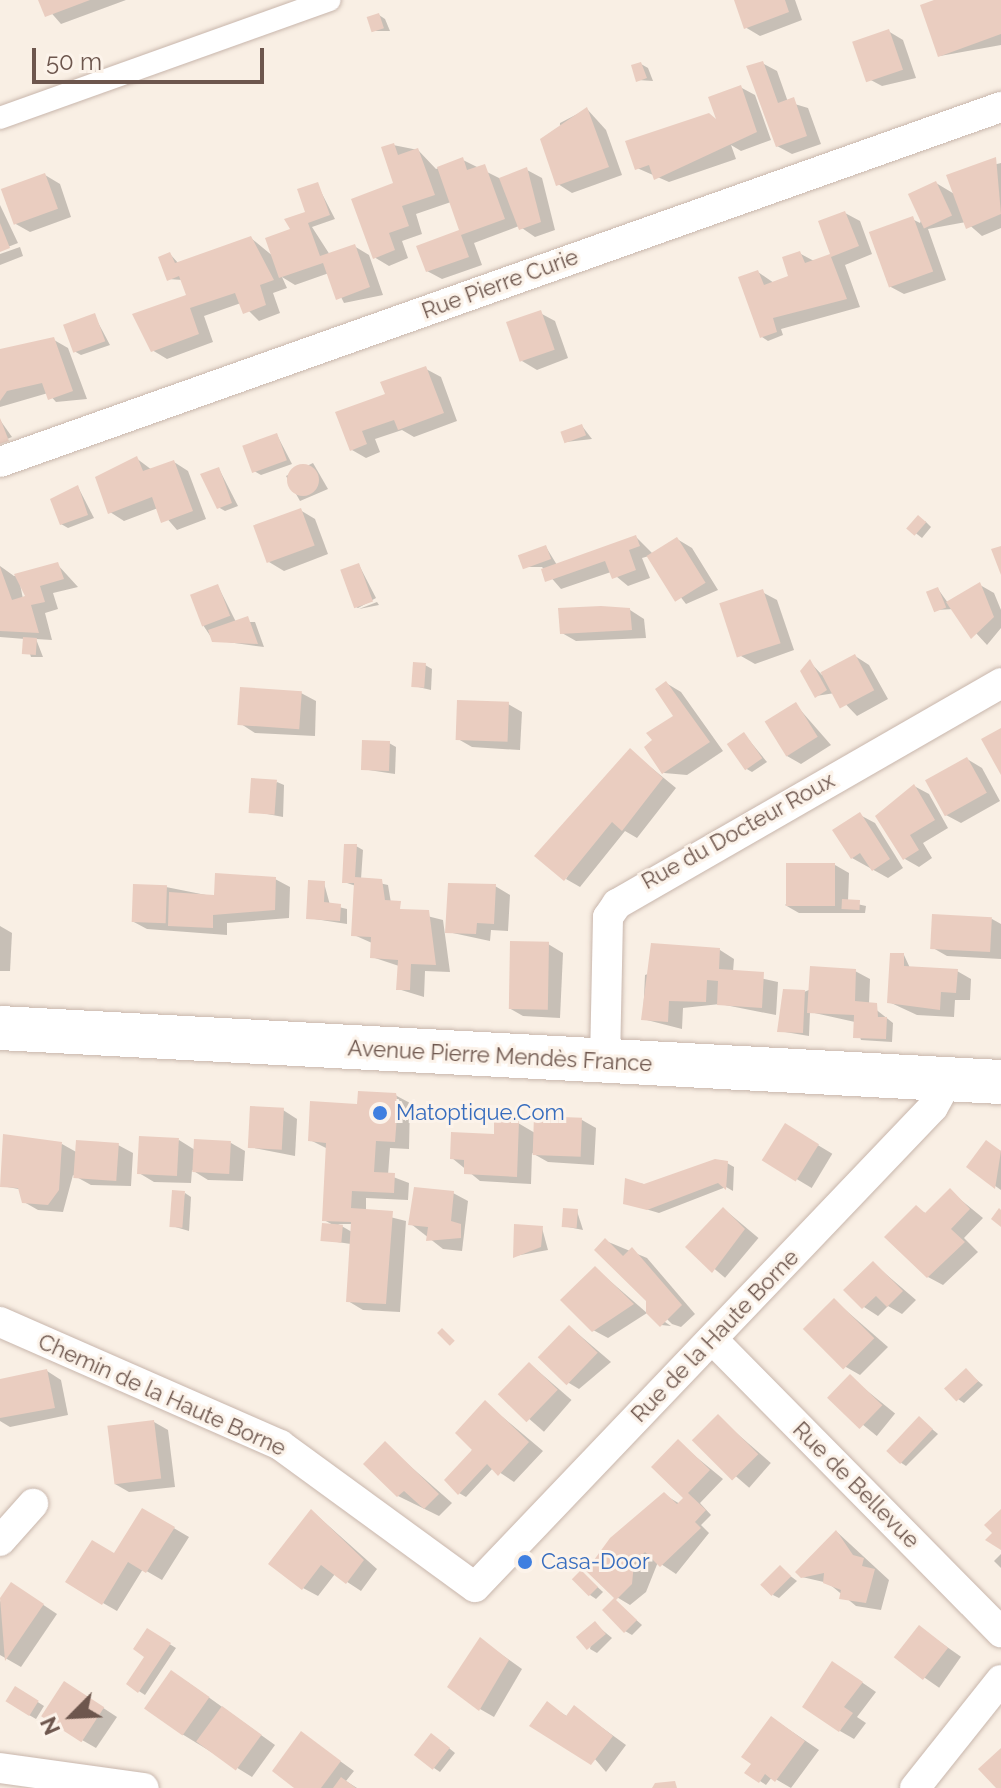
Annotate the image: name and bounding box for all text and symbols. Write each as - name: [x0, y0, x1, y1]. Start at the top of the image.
- scale bar: [36, 32, 268, 82]
- text: 50 m: [46, 47, 102, 76]
- street label: Rue Pierre Curie: [418, 243, 582, 325]
- street label: Rue du Docteur Roux: [637, 767, 839, 895]
- street label: Avenue Pierre Mendès France: [347, 1035, 653, 1077]
- place label: Matoptique.Com: [396, 1100, 565, 1126]
- marker: Matoptique.Com: [371, 1104, 389, 1122]
- street label: Rue de la Haute Borne: [626, 1244, 804, 1428]
- street label: Chemin de la Haute Borne: [34, 1328, 290, 1462]
- street label: Rue de Bellevue: [787, 1416, 925, 1554]
- place label: Casa-Door: [541, 1549, 650, 1575]
- marker: Casa-Door: [516, 1553, 534, 1571]
- north arrow: [32, 1676, 112, 1756]
- text: N: [35, 1713, 65, 1739]

